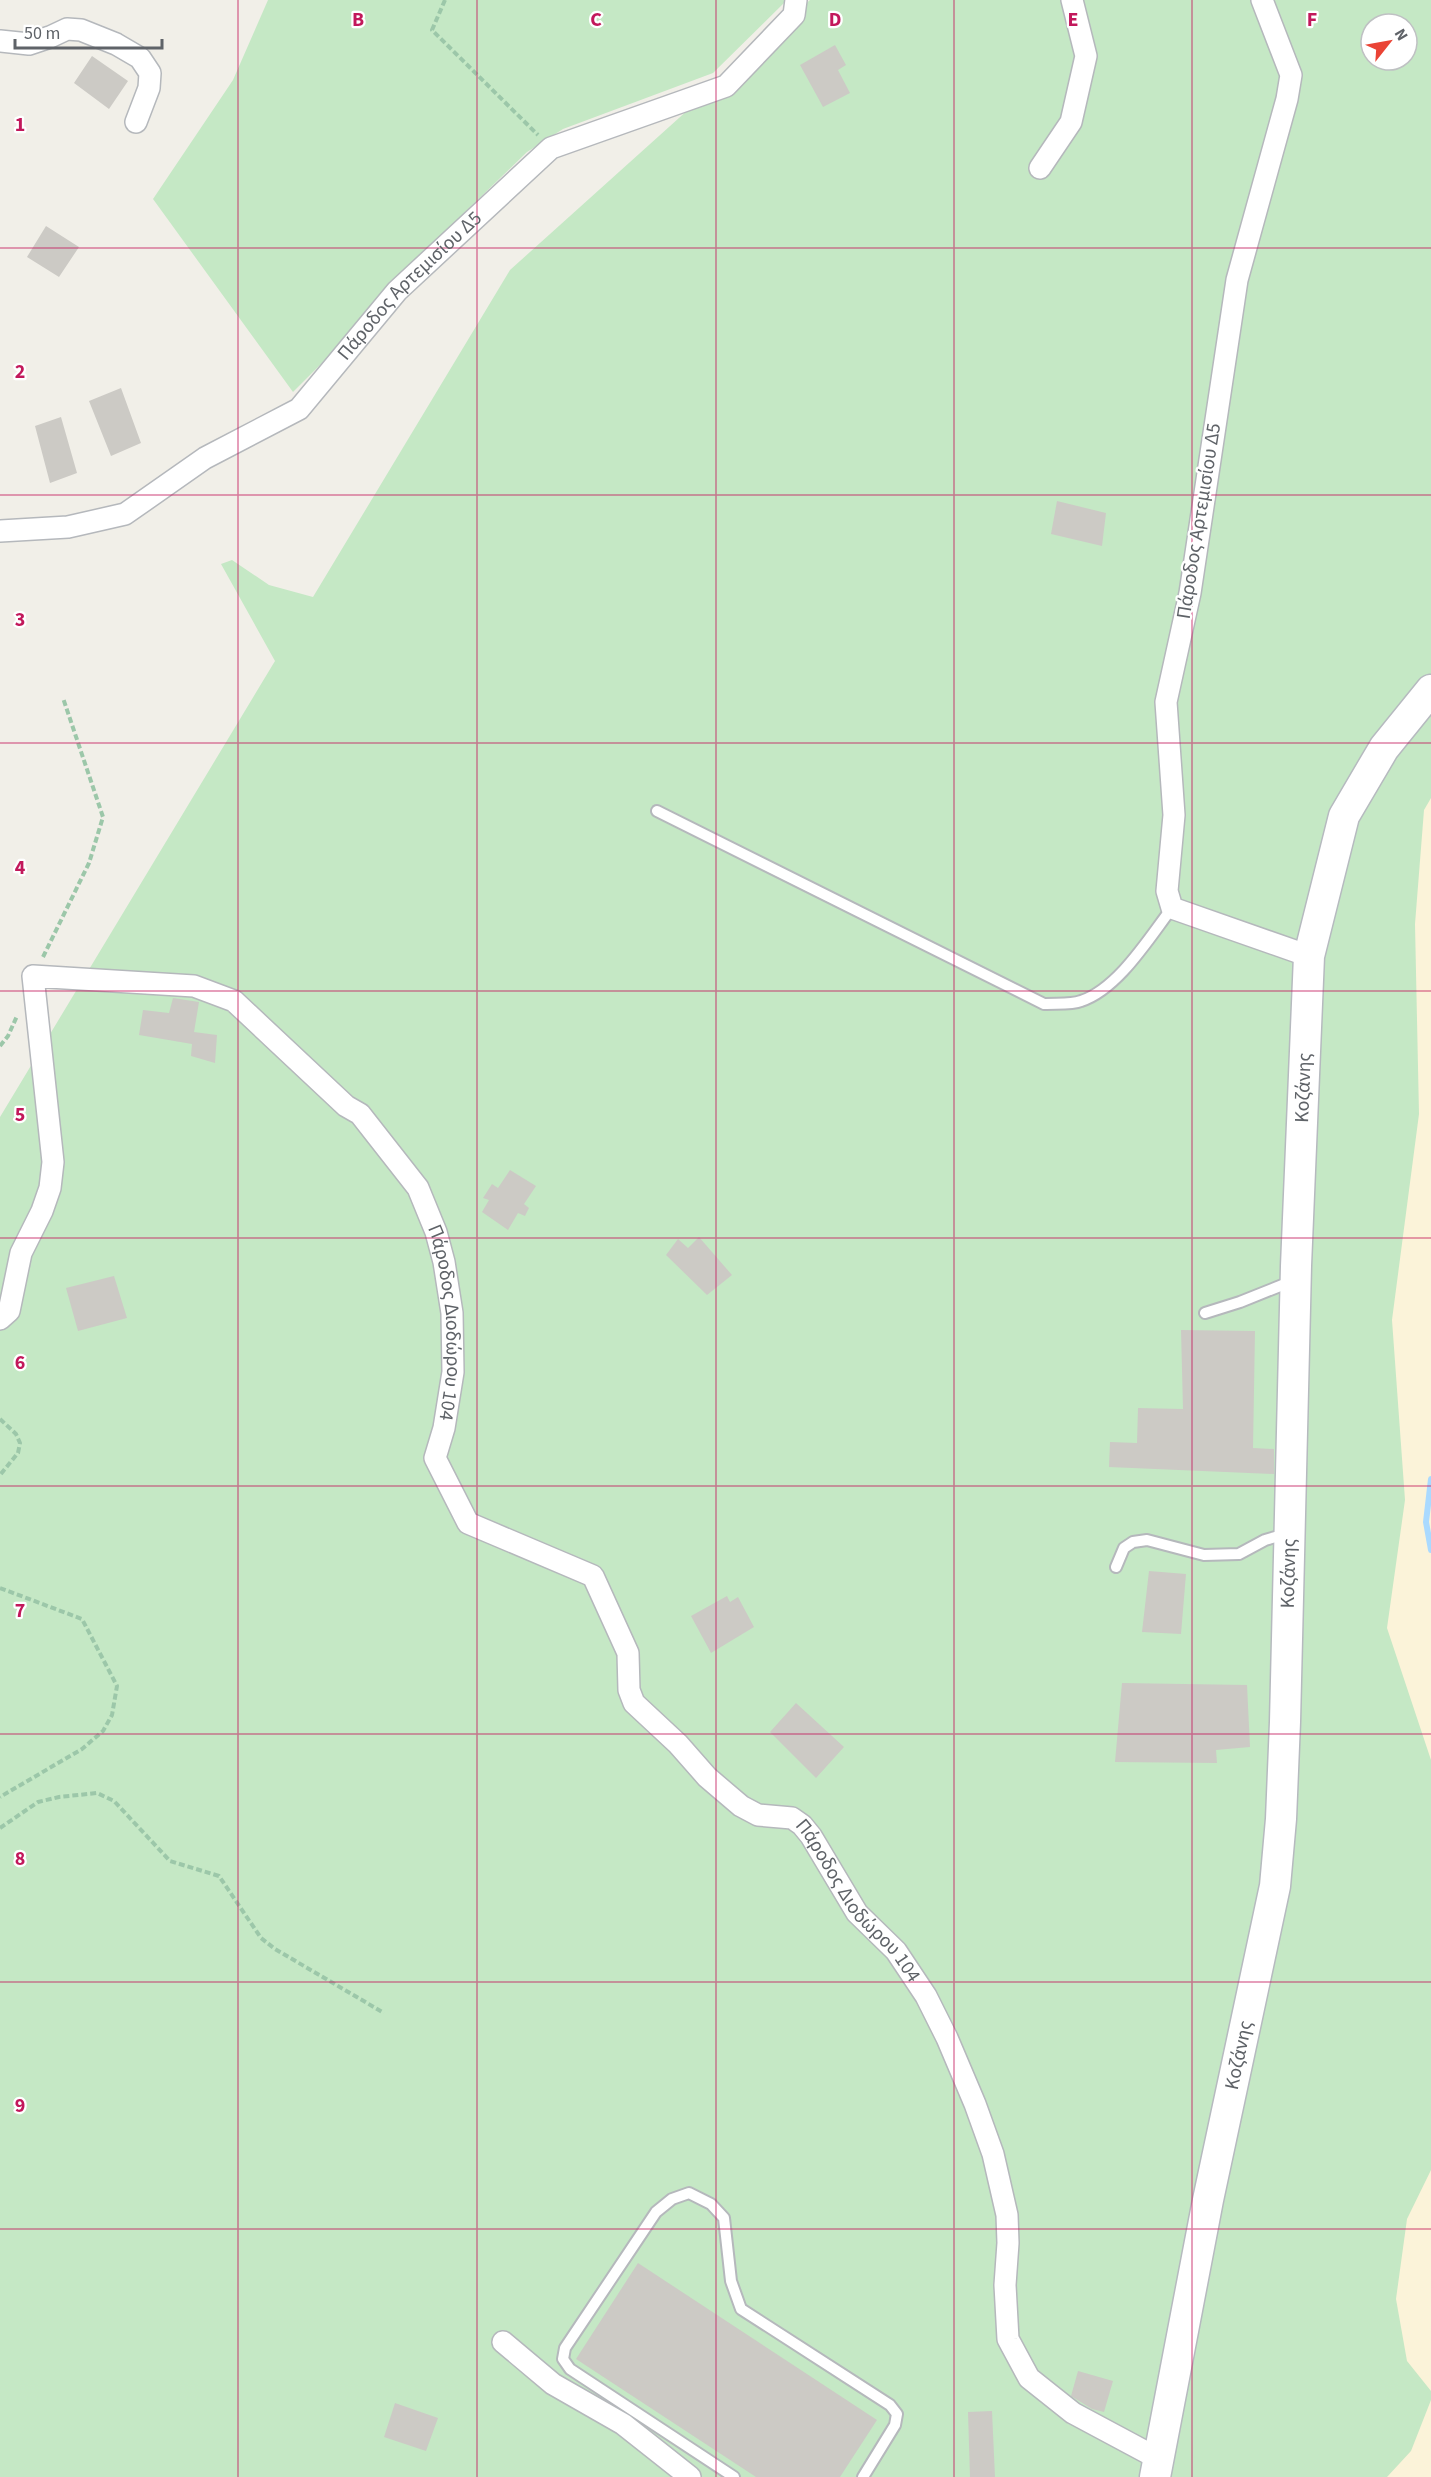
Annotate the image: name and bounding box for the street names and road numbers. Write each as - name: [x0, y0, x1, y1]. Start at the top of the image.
- street label: Πάροδος Αρτεμισίου Δ5: [331, 205, 488, 367]
- street label: Πάροδος Αρτεμισίου Δ5: [1170, 421, 1228, 621]
- street label: Κοζάνης: [1288, 1052, 1319, 1123]
- street label: Πάροδος Διοδώρου 104: [420, 1220, 467, 1423]
- street label: Κοζάνης: [1274, 1538, 1303, 1609]
- street label: Πάροδος Διοδώρου 104: [789, 1813, 927, 1988]
- street label: Κοζάνης: [1218, 2018, 1260, 2092]

